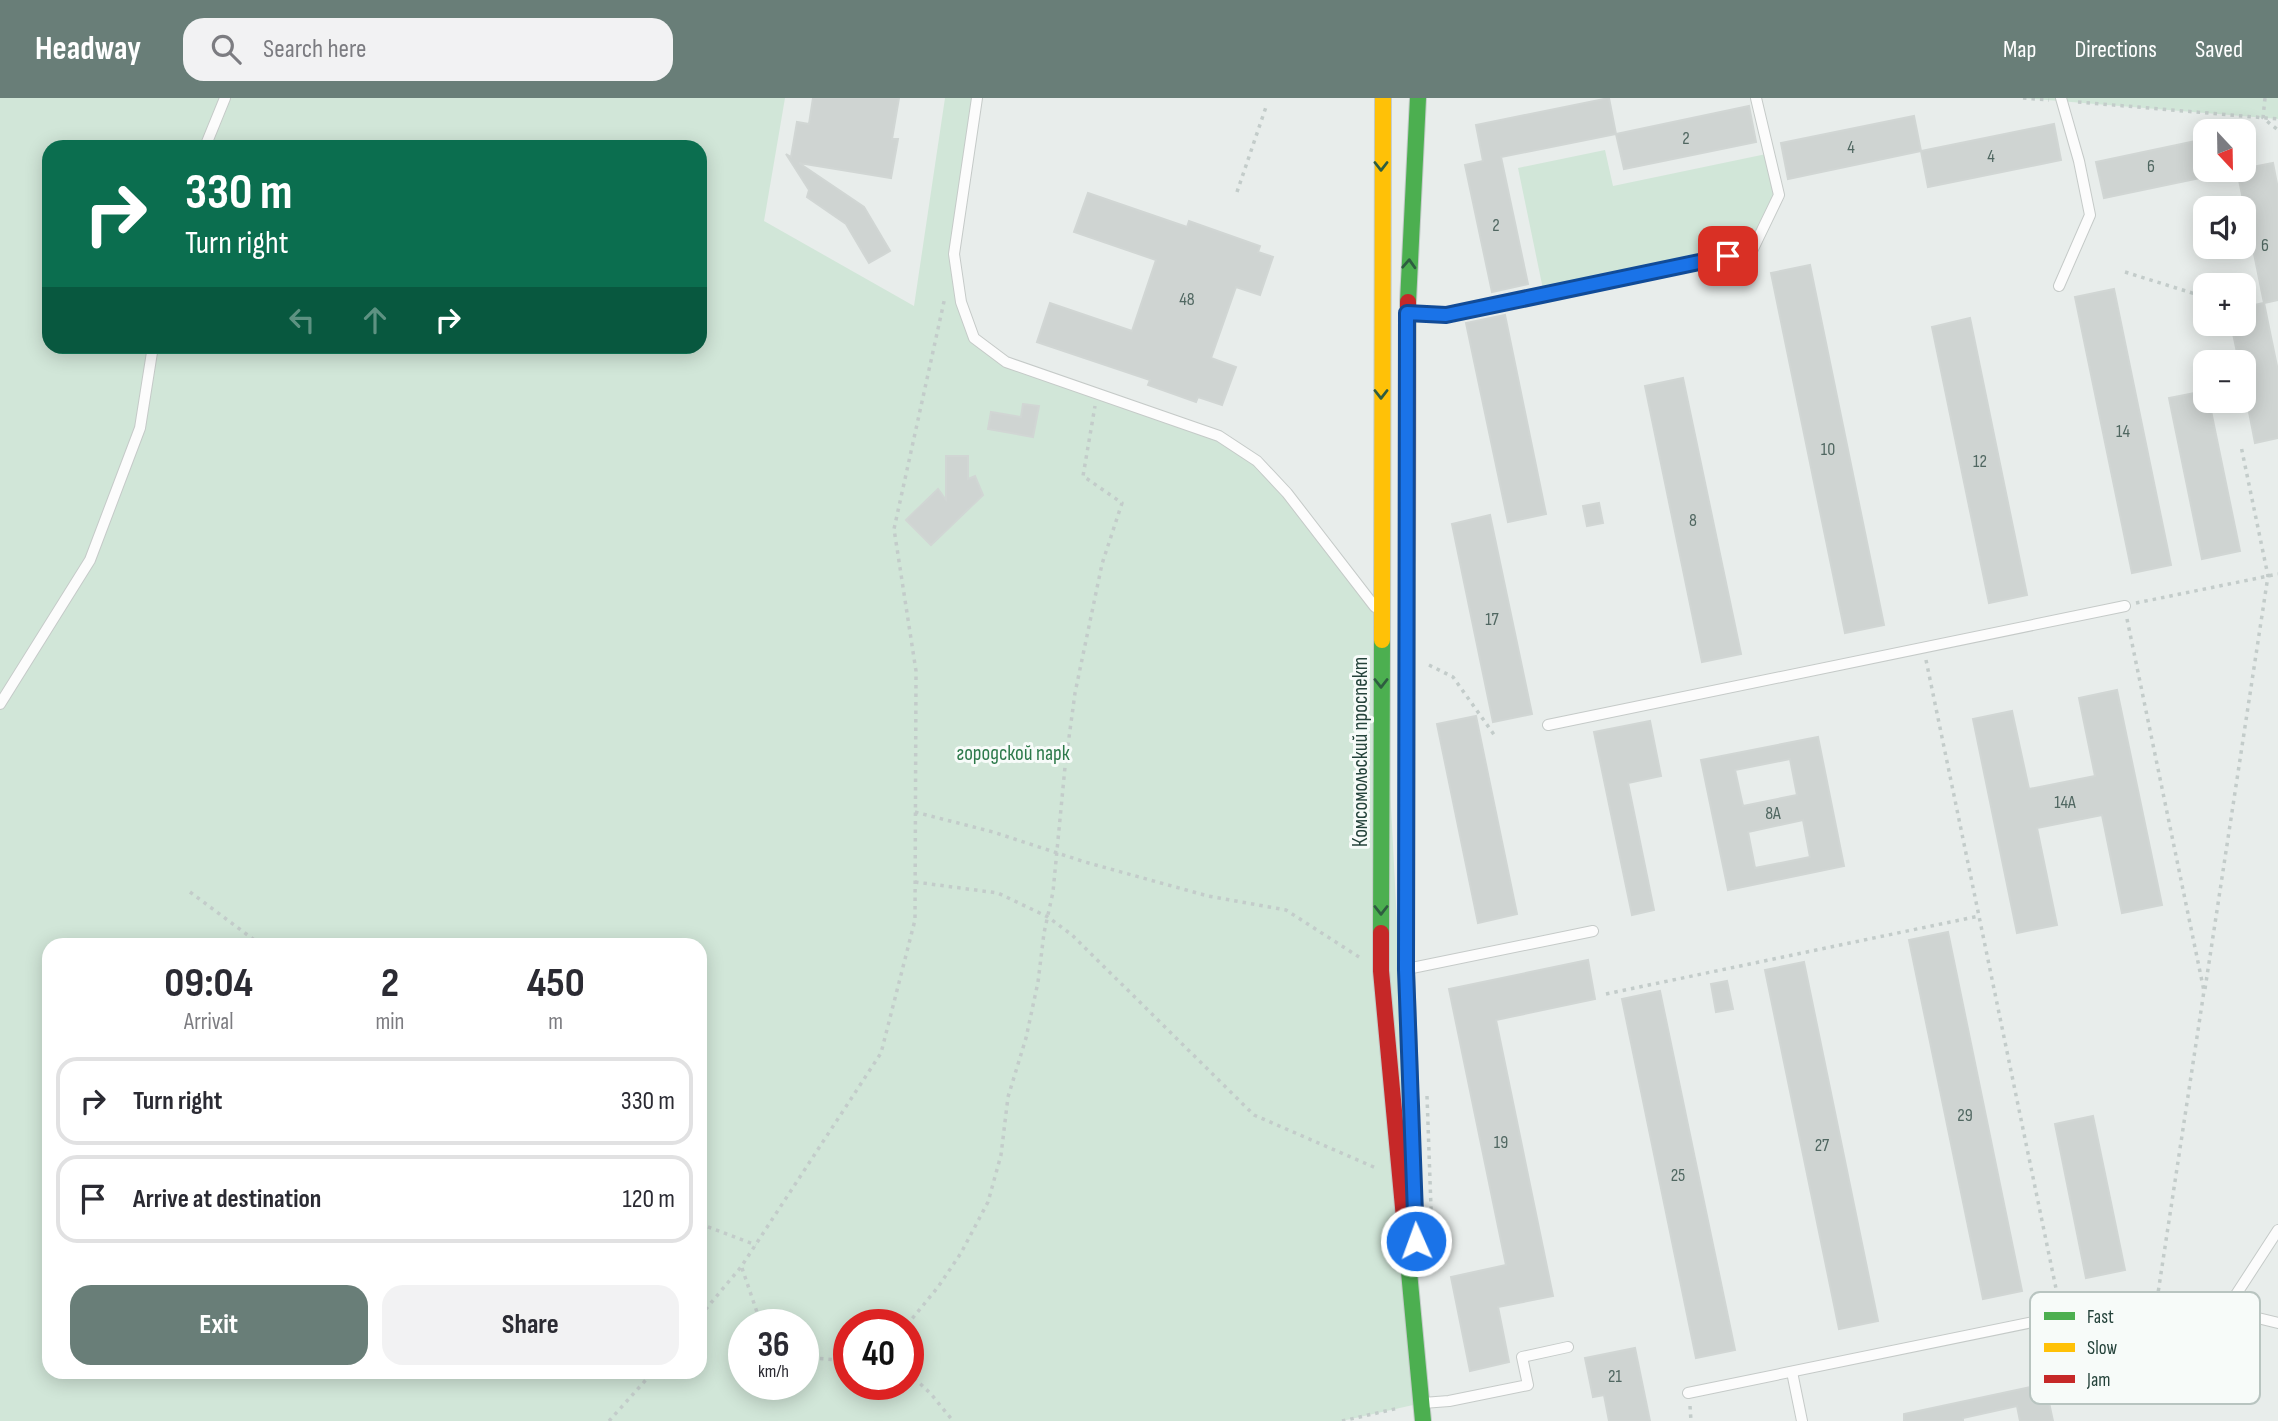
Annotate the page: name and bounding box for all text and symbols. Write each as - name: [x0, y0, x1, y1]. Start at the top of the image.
- search box: [183, 18, 673, 81]
- text: Headway: [35, 29, 141, 69]
- icon: search: [207, 30, 245, 68]
- text: Search here: [263, 34, 366, 65]
- text: Map: [2003, 35, 2036, 64]
- text: Directions: [2074, 35, 2157, 64]
- text: Saved: [2195, 35, 2243, 64]
- north arrow: [2193, 119, 2256, 182]
- map controls: [2193, 119, 2256, 413]
- house number: 2: [1682, 128, 1690, 149]
- house number: 4: [1847, 137, 1855, 158]
- house number: 4: [1987, 146, 1995, 167]
- house number: 6: [2147, 156, 2155, 177]
- one-way arrow: [1373, 161, 1389, 172]
- text: 330 m: [185, 164, 292, 223]
- icon: right: [70, 168, 161, 259]
- button: sound: [2193, 196, 2256, 259]
- house number: 2: [1492, 215, 1500, 236]
- text: Turn right: [185, 224, 289, 263]
- pin: [1698, 226, 1758, 286]
- house number: 6: [2261, 235, 2269, 256]
- icon: arrive: [1709, 237, 1747, 275]
- one-way arrow: [1402, 259, 1417, 270]
- button: +: [2193, 273, 2256, 336]
- house number: 48: [1179, 289, 1195, 310]
- icon: left: [283, 301, 321, 339]
- icon: ahead: [356, 301, 394, 339]
- icon: right: [429, 301, 467, 339]
- button: −: [2193, 350, 2256, 413]
- one-way arrow: [1373, 389, 1389, 399]
- house number: 14: [2116, 421, 2130, 442]
- house number: 10: [1821, 439, 1835, 460]
- house number: 12: [1973, 451, 1987, 472]
- house number: 8: [1689, 510, 1697, 531]
- house number: 17: [1485, 609, 1500, 630]
- street label: Комсомольский проспект: [1348, 657, 1373, 847]
- one-way arrow: [1373, 678, 1389, 689]
- park label: городской парк: [956, 741, 1070, 766]
- house number: 14А: [2054, 792, 2076, 813]
- house number: 8А: [1765, 803, 1781, 824]
- one-way arrow: [1373, 906, 1389, 916]
- text: 09:04: [164, 958, 253, 1009]
- text: 2: [381, 958, 399, 1009]
- text: 450: [527, 958, 585, 1009]
- text: Arrival: [184, 1008, 233, 1036]
- text: min: [375, 1008, 404, 1036]
- text: m: [548, 1008, 563, 1036]
- icon: right: [74, 1082, 112, 1120]
- text: Turn right: [133, 1086, 222, 1117]
- text: 330 m: [621, 1086, 675, 1117]
- house number: 29: [1957, 1105, 1973, 1126]
- house number: 19: [1494, 1132, 1508, 1153]
- house number: 27: [1815, 1135, 1830, 1156]
- house number: 25: [1671, 1165, 1685, 1186]
- icon: arrive: [74, 1180, 112, 1218]
- text: Arrive at destination: [133, 1184, 321, 1215]
- text: 120 m: [622, 1184, 675, 1215]
- position arrow: [1379, 1204, 1453, 1278]
- button: Exit: [70, 1285, 368, 1365]
- button: Share: [382, 1285, 679, 1365]
- legend: [2030, 1292, 2260, 1404]
- text: Fast: [2087, 1306, 2114, 1329]
- speed limit sign: 40: [833, 1309, 924, 1400]
- text: 36: [757, 1324, 790, 1367]
- text: Slow: [2087, 1337, 2117, 1360]
- text: km/h: [758, 1361, 789, 1382]
- house number: 21: [1608, 1366, 1623, 1387]
- text: Jam: [2086, 1369, 2110, 1392]

